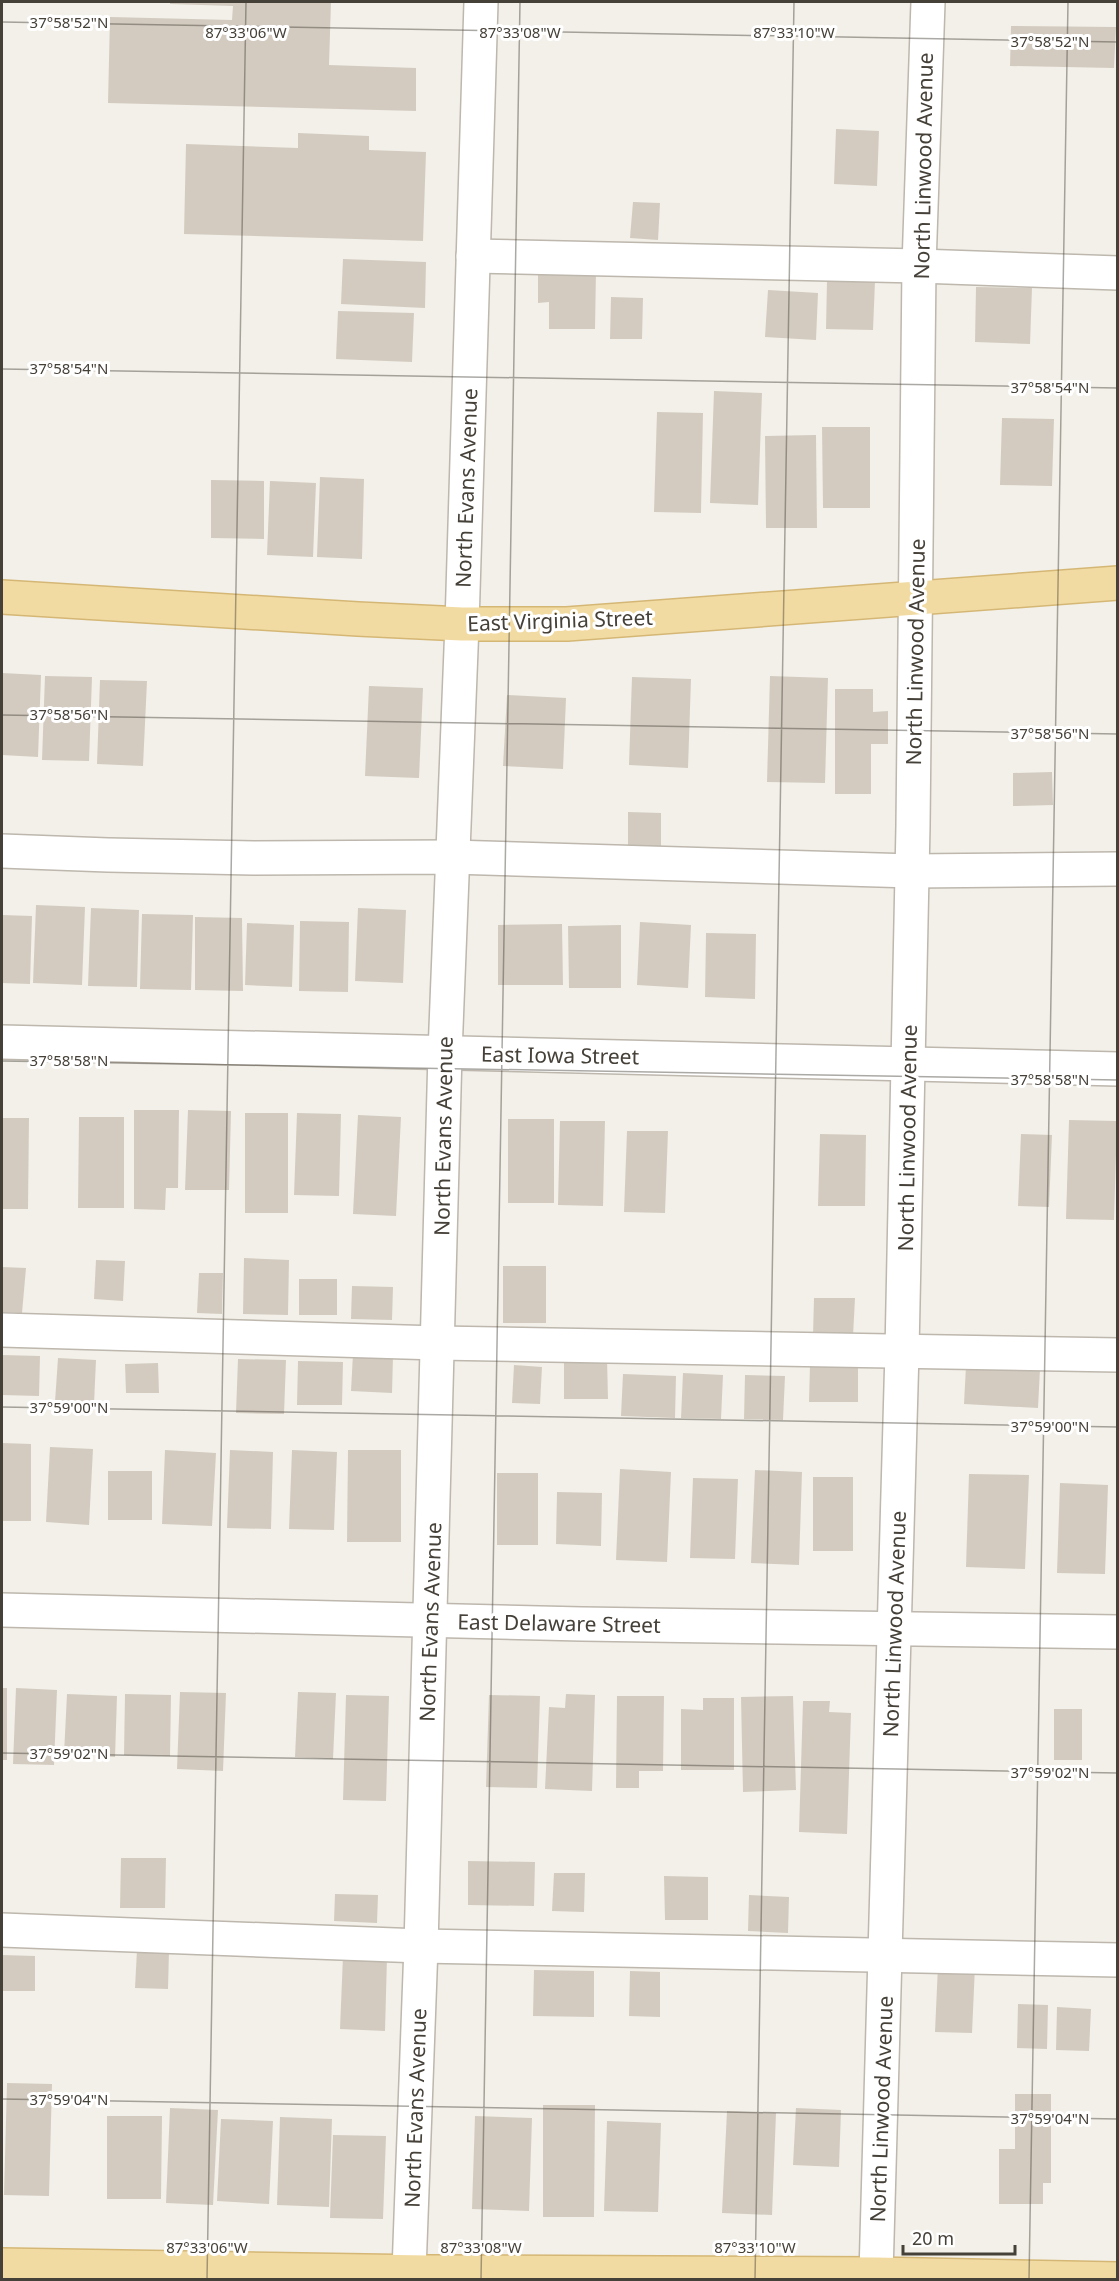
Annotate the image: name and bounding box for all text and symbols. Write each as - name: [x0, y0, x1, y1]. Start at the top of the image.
- text: 37°58'52"N: [30, 12, 108, 32]
- text: 87°33'06"W: [205, 22, 287, 42]
- text: 87°33'08"W: [479, 22, 561, 42]
- text: 87°33'10"W: [753, 22, 835, 42]
- text: 37°58'52"N: [1011, 31, 1089, 51]
- street label: North Linwood Avenue: [907, 52, 939, 280]
- text: 37°58'54"N: [30, 358, 108, 378]
- text: 37°58'54"N: [1011, 377, 1089, 397]
- street label: North Evans Avenue: [449, 388, 483, 588]
- street label: North Linwood Avenue: [899, 538, 931, 766]
- street label: East Virginia Street: [467, 603, 654, 637]
- text: 37°58'56"N: [30, 704, 108, 724]
- text: 37°58'56"N: [1011, 723, 1089, 743]
- street label: North Linwood Avenue: [891, 1024, 923, 1252]
- street label: North Evans Avenue: [427, 1036, 459, 1236]
- street label: East Iowa Street: [481, 1040, 640, 1070]
- text: 37°58'58"N: [30, 1050, 108, 1070]
- text: 37°58'58"N: [1011, 1069, 1089, 1089]
- text: 37°59'00"N: [30, 1397, 108, 1417]
- text: 37°59'00"N: [1011, 1416, 1089, 1436]
- street label: North Linwood Avenue: [876, 1510, 912, 1738]
- street label: North Evans Avenue: [413, 1522, 447, 1722]
- street label: East Delaware Street: [457, 1607, 661, 1639]
- text: 37°59'02"N: [30, 1743, 108, 1763]
- text: 37°59'02"N: [1011, 1762, 1089, 1782]
- street label: North Linwood Avenue: [863, 1995, 899, 2223]
- street label: North Evans Avenue: [398, 2008, 432, 2208]
- text: 37°59'04"N: [30, 2089, 108, 2109]
- text: 37°59'04"N: [1011, 2108, 1089, 2128]
- scale bar: [903, 2218, 1016, 2256]
- text: 20 m: [912, 2226, 954, 2250]
- text: 87°33'06"W: [166, 2237, 248, 2257]
- text: 87°33'08"W: [440, 2237, 522, 2257]
- text: 87°33'10"W: [714, 2237, 796, 2257]

